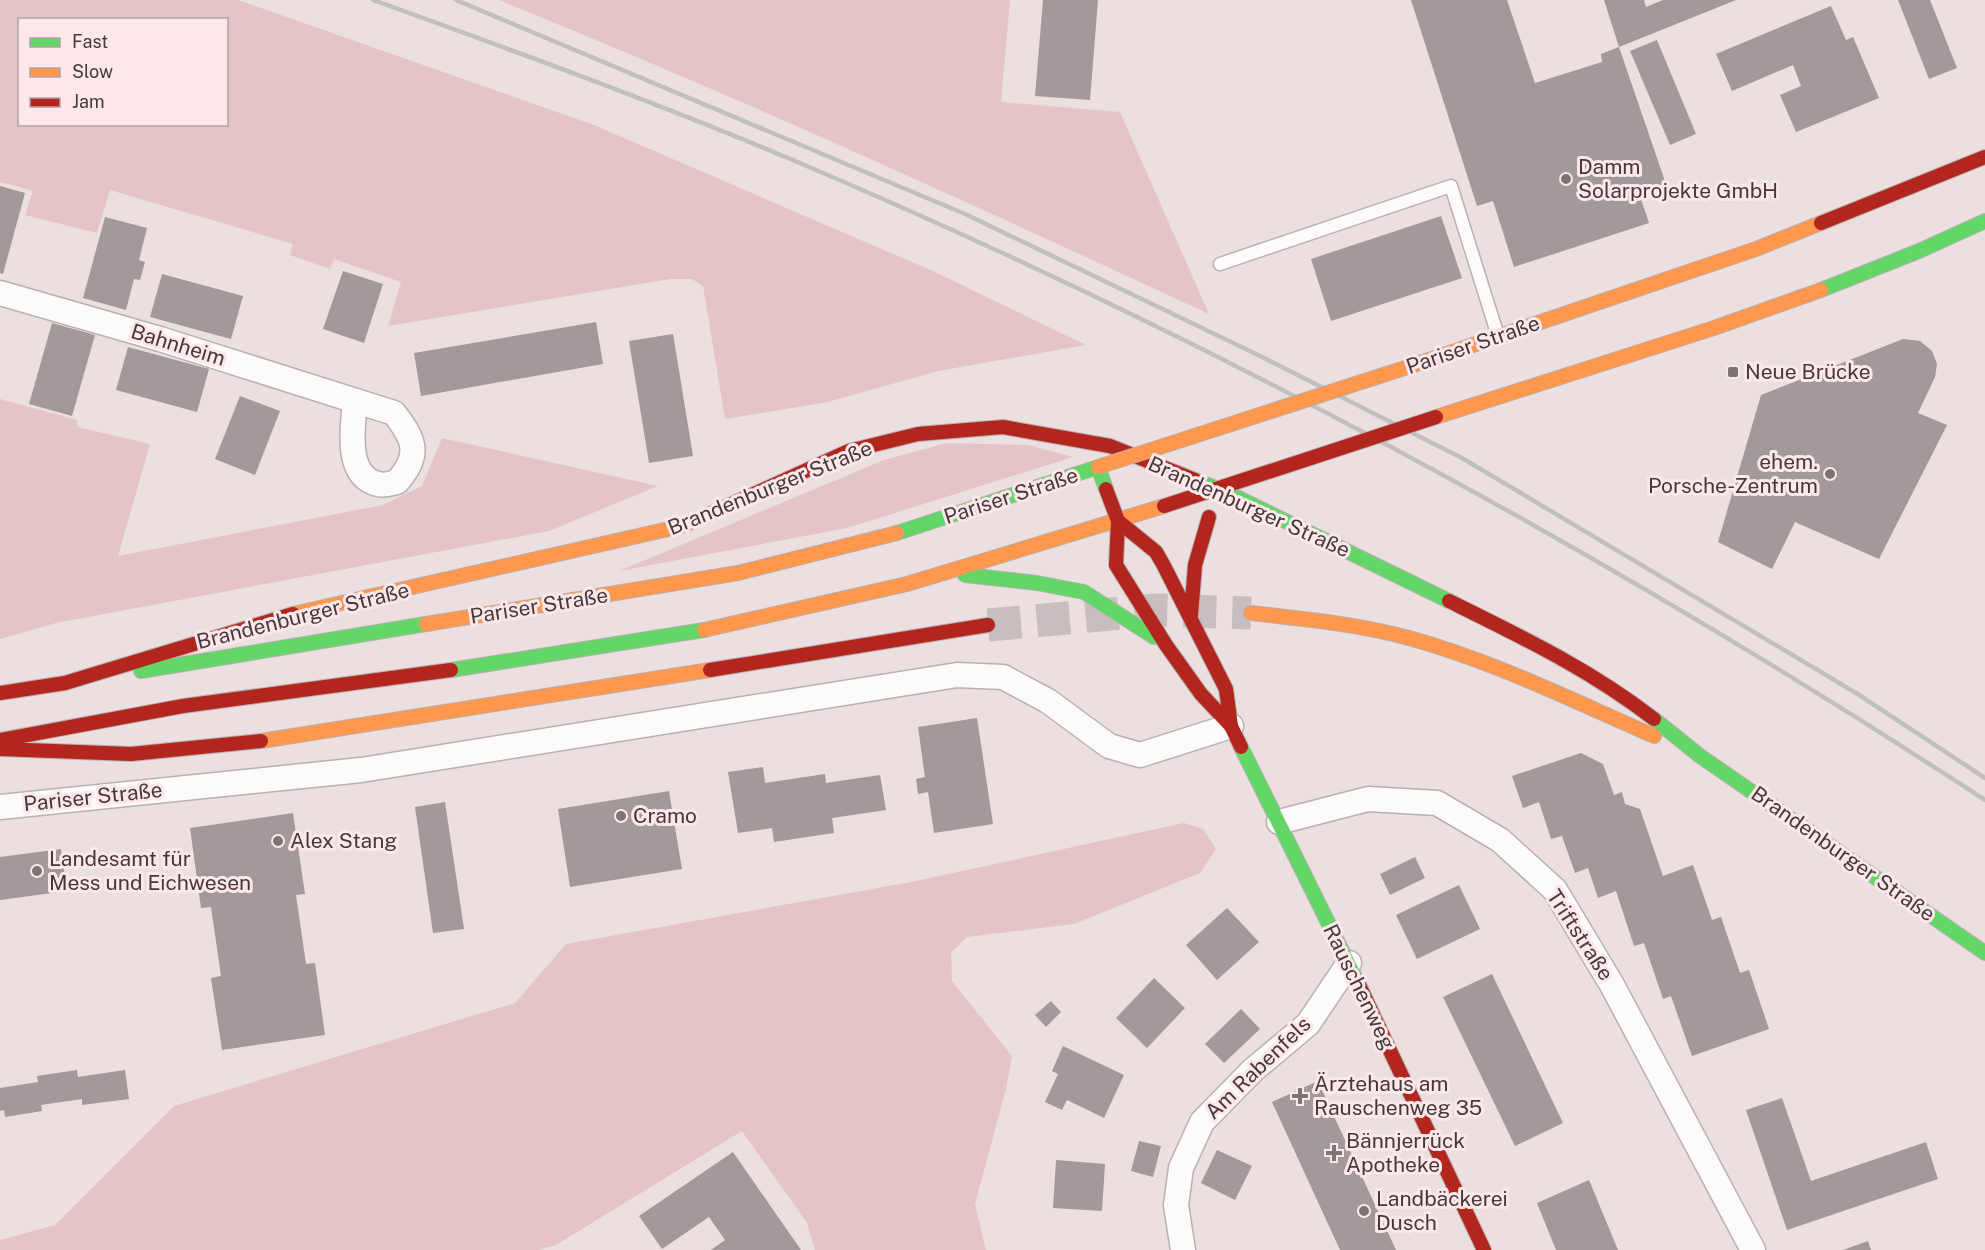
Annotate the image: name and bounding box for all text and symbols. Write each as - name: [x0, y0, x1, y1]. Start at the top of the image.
- legend: [18, 18, 228, 126]
- text: Fast: [72, 31, 108, 52]
- text: Slow: [72, 61, 113, 82]
- text: Jam: [72, 91, 105, 112]
- place label: Damm Solarprojekte GmbH: [1578, 154, 1778, 203]
- marker: Damm Solarprojekte GmbH: [1559, 172, 1573, 186]
- street label: Pariser Straße: [1403, 310, 1543, 379]
- street label: Bahnheim: [128, 318, 228, 371]
- place label: Neue Brücke: [1745, 359, 1871, 384]
- marker: Neue Brücke: [1726, 365, 1740, 379]
- street label: Brandenburger Straße: [664, 435, 876, 540]
- place label: ehem. Porsche-Zentrum: [1648, 449, 1818, 498]
- street label: Brandenburger Straße: [1144, 451, 1354, 562]
- street label: Pariser Straße: [941, 462, 1081, 529]
- marker: ehem. Porsche-Zentrum: [1823, 467, 1837, 481]
- street label: Brandenburger Straße: [194, 577, 412, 654]
- street label: Pariser Straße: [468, 582, 610, 629]
- street label: Pariser Straße: [22, 777, 164, 816]
- street label: Brandenburger Straße: [1747, 781, 1940, 926]
- place label: Cramo: [633, 803, 697, 828]
- marker: Cramo: [614, 809, 628, 823]
- place label: Alex Stang: [290, 828, 397, 853]
- marker: Alex Stang: [271, 834, 285, 848]
- place label: Landesamt für Mess und Eichwesen: [49, 846, 251, 895]
- marker: Landesamt für Mess und Eichwesen: [30, 864, 44, 878]
- street label: Triftstraße: [1542, 885, 1619, 985]
- street label: Rauschenweg: [1318, 920, 1401, 1054]
- street label: Am Rabenfels: [1200, 1011, 1316, 1124]
- place label: Ärztehaus am Rauschenweg 35: [1314, 1071, 1482, 1120]
- marker: Ärztehaus am Rauschenweg 35: [1291, 1087, 1309, 1105]
- place label: Bännjerrück Apotheke: [1346, 1128, 1465, 1177]
- marker: Bännjerrück Apotheke: [1327, 1146, 1341, 1160]
- place label: Landbäckerei Dusch: [1376, 1186, 1508, 1235]
- marker: Landbäckerei Dusch: [1357, 1204, 1371, 1218]

